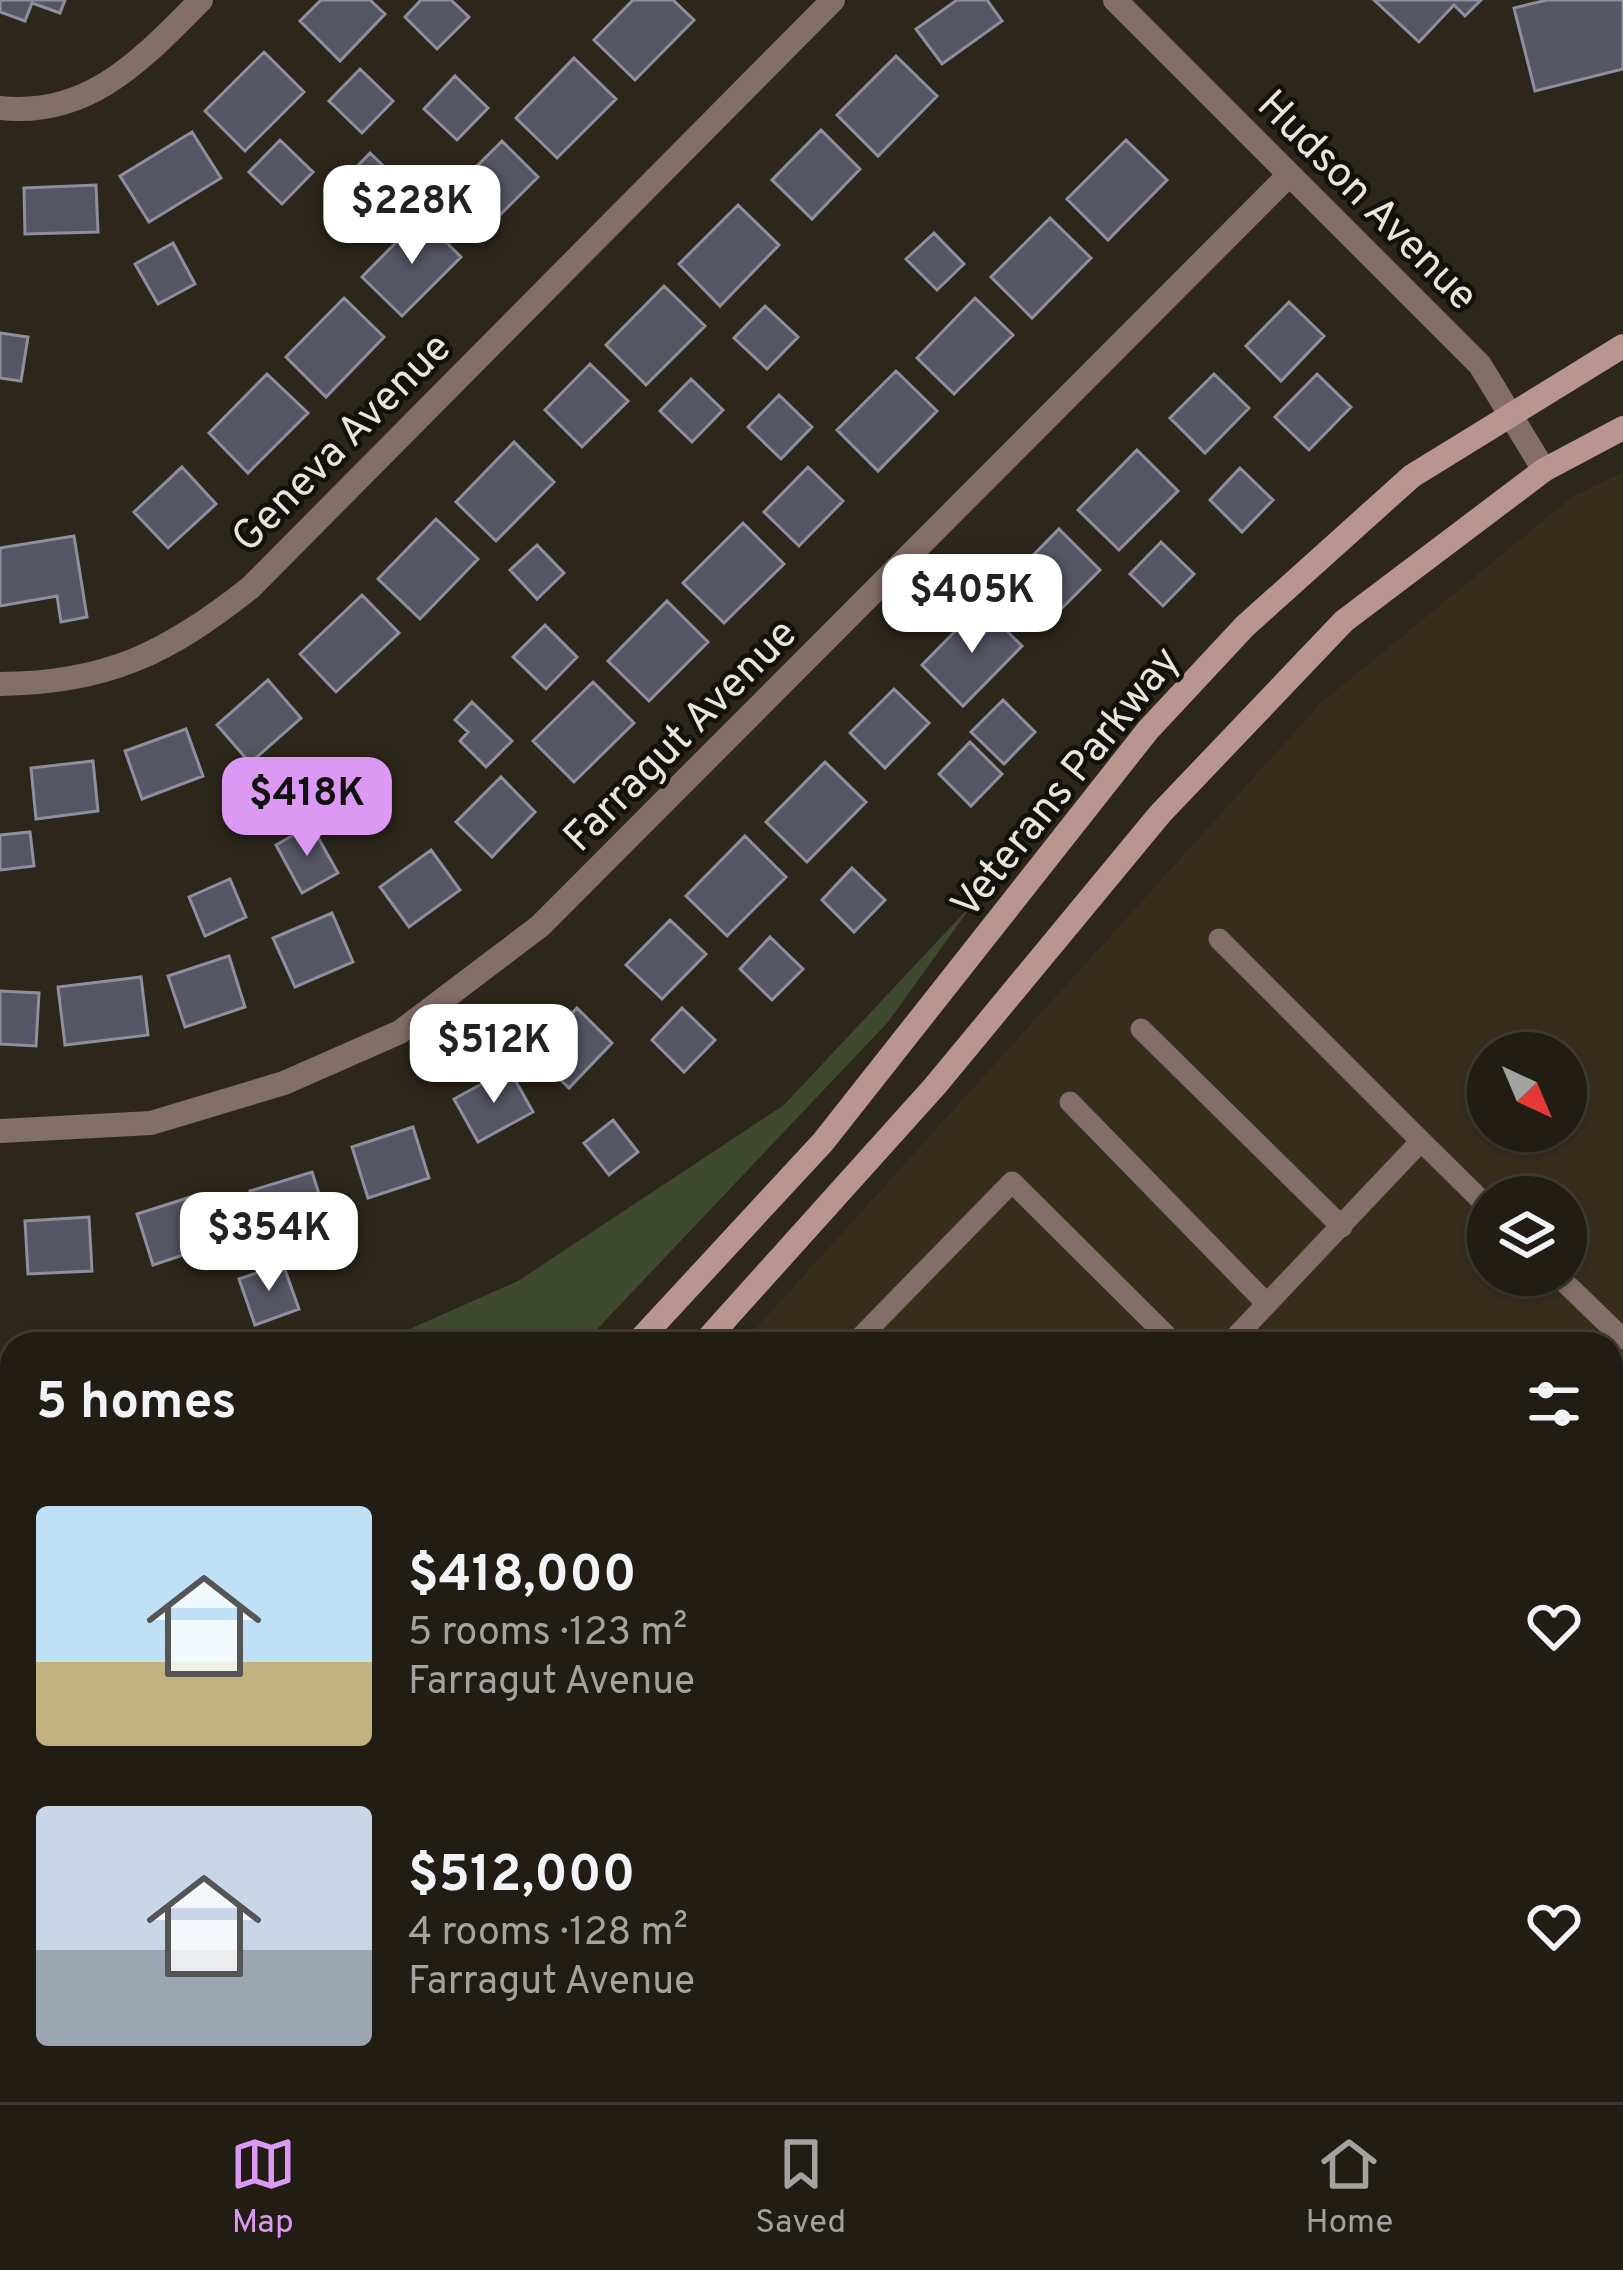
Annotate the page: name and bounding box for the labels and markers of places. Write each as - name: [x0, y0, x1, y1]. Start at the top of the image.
- pin: $228K: [328, 165, 496, 267]
- pin: $405K: [888, 554, 1056, 656]
- pin: $418K: [223, 757, 391, 859]
- pin: $512K: [410, 1004, 578, 1106]
- pin: $354K: [185, 1192, 353, 1294]

